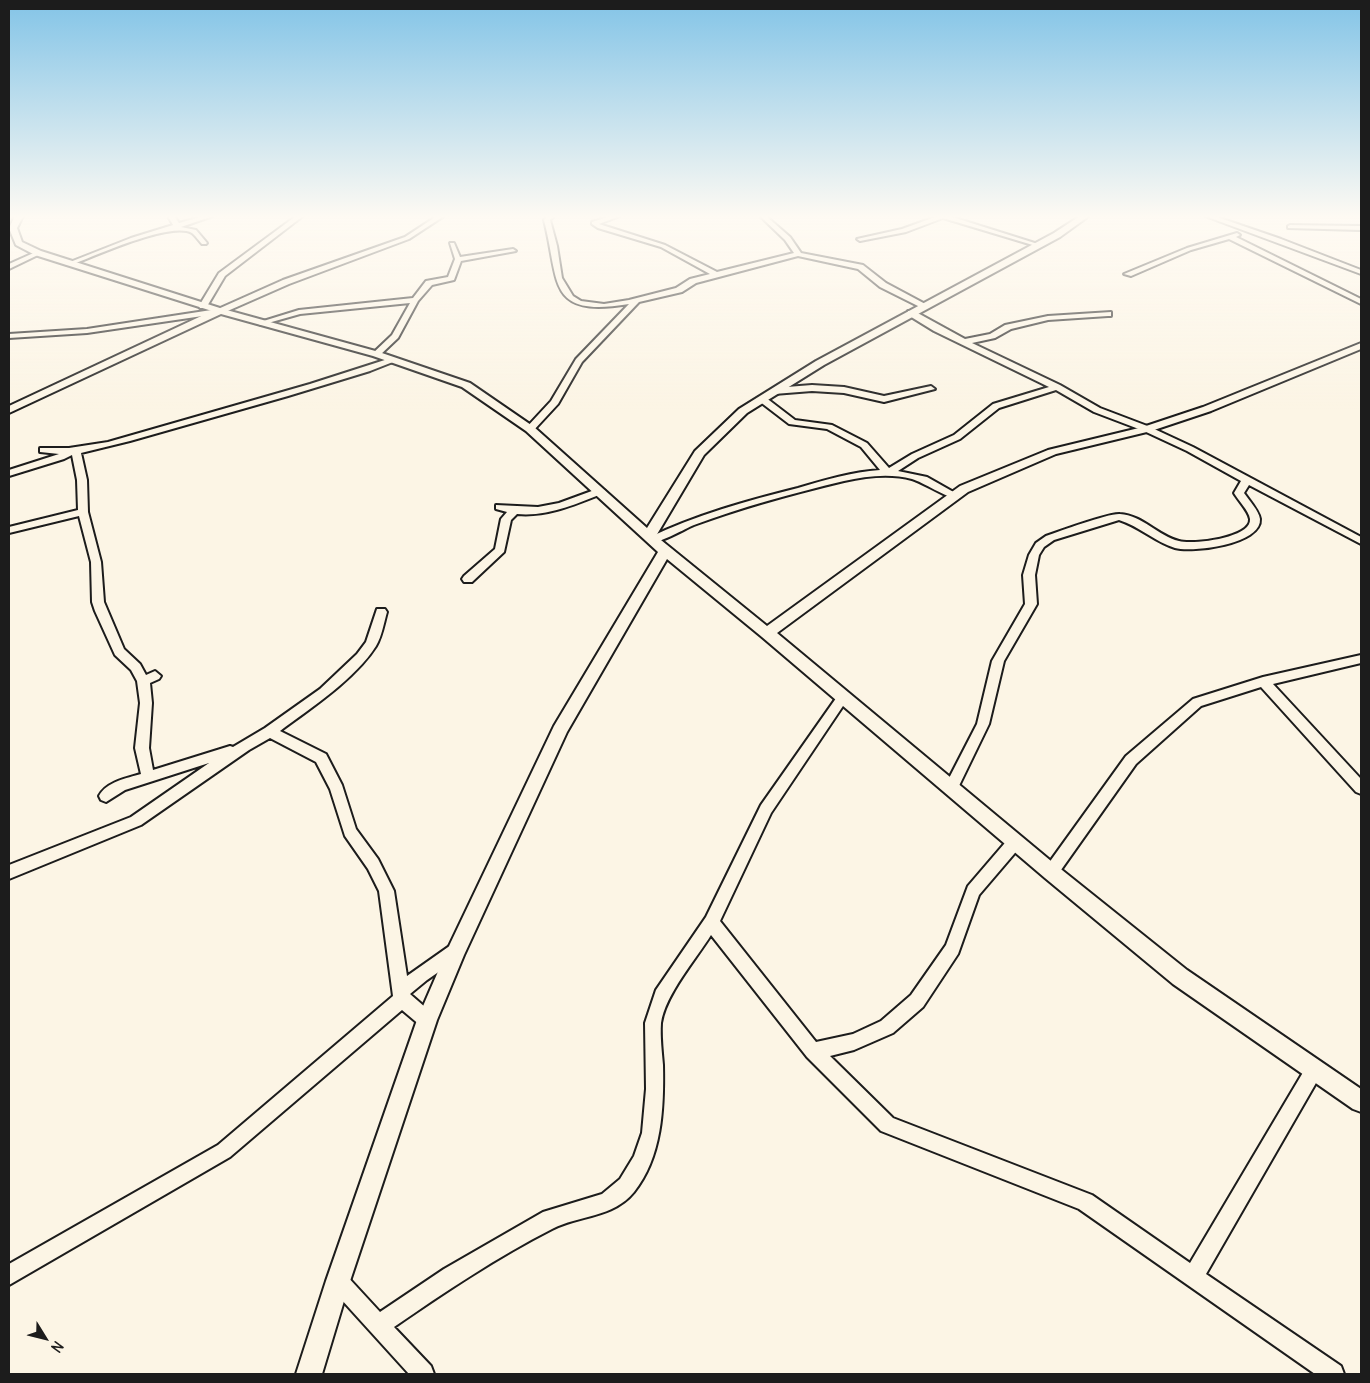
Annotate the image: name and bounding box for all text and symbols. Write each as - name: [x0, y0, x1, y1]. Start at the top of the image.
- north arrow: [20, 1313, 70, 1363]
- text: N: [47, 1338, 67, 1356]

